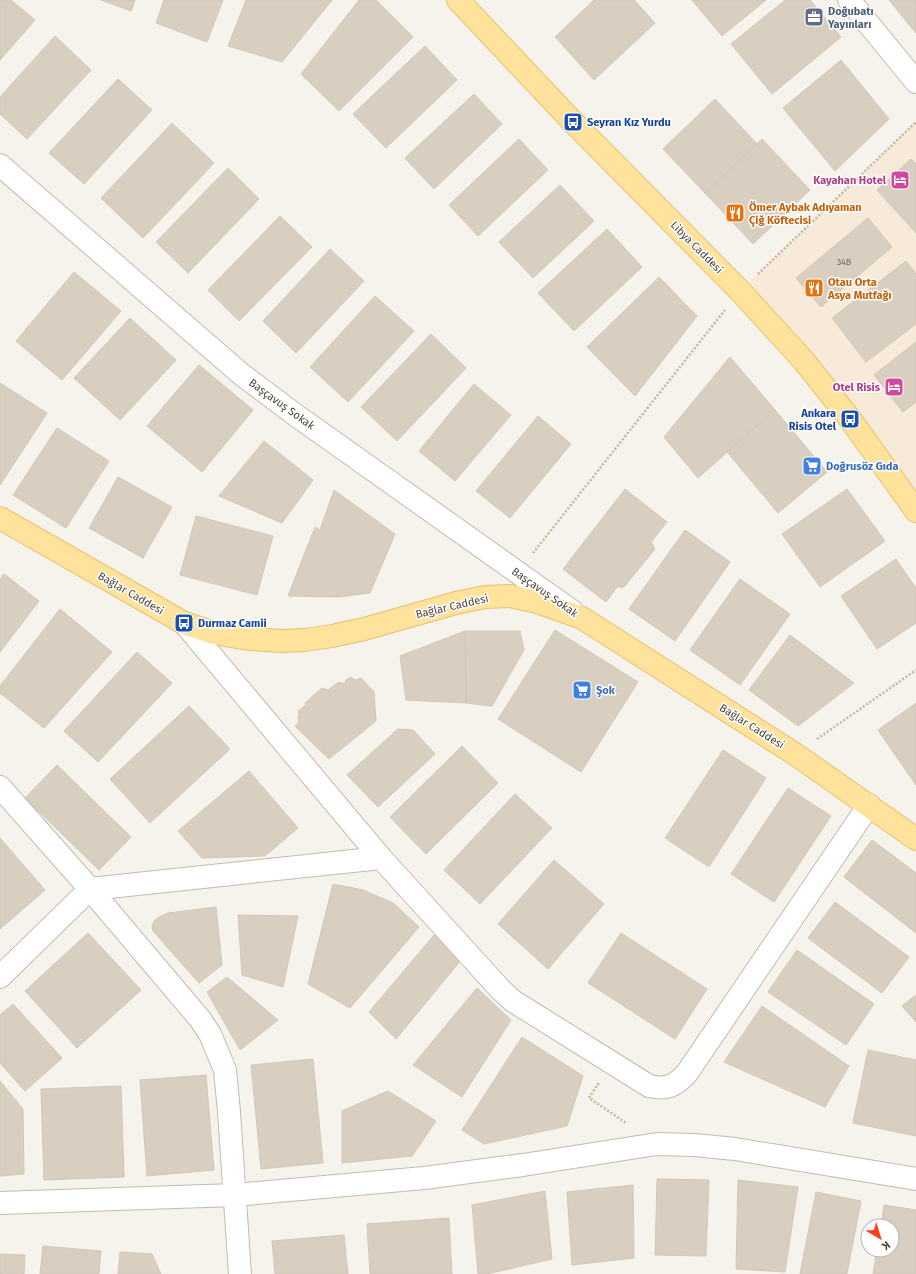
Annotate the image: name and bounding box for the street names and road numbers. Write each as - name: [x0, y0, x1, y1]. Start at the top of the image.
- street label: Libya Caddesi: [668, 218, 726, 276]
- street label: Başçavuş Sokak: [246, 376, 317, 433]
- street label: Başçavuş Sokak: [509, 565, 581, 620]
- street label: Bağlar Caddesi: [95, 569, 166, 618]
- street label: Bağlar Caddesi: [415, 592, 490, 621]
- street label: Bağlar Caddesi: [717, 701, 787, 752]

